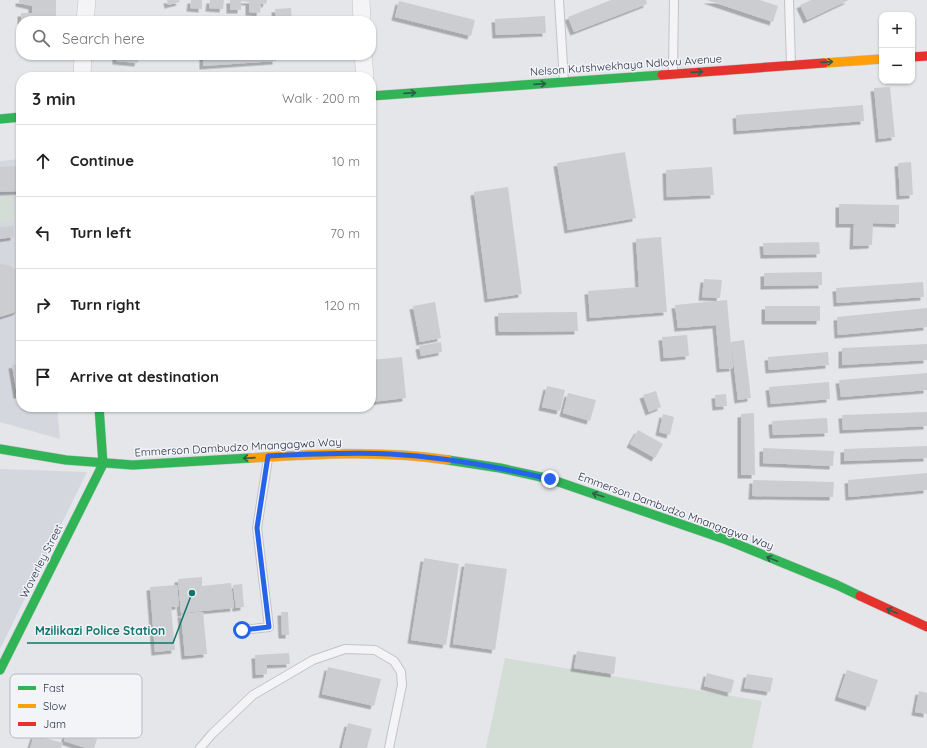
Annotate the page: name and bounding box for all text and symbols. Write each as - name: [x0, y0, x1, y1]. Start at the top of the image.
- map controls: [879, 12, 915, 84]
- button: +: [879, 12, 915, 48]
- search box: [16, 16, 376, 60]
- icon: search: [30, 27, 52, 49]
- text: Search here: [62, 29, 145, 48]
- button: −: [879, 48, 915, 84]
- street label: Nelson Kutshwekhaya Ndlovu Avenue: [530, 51, 722, 79]
- one-way arrow: [820, 59, 833, 66]
- one-way arrow: [690, 68, 703, 75]
- one-way arrow: [533, 81, 546, 88]
- text: 3 min: [32, 88, 76, 109]
- text: Walk · 200 m: [282, 90, 360, 106]
- one-way arrow: [403, 90, 416, 97]
- icon: ahead: [32, 150, 54, 172]
- text: Continue: [70, 151, 134, 170]
- text: 10 m: [332, 153, 360, 169]
- icon: left: [32, 222, 54, 244]
- text: Turn left: [70, 223, 132, 242]
- text: 70 m: [330, 225, 360, 241]
- icon: right: [32, 294, 54, 316]
- text: Turn right: [70, 295, 141, 314]
- text: 120 m: [325, 297, 360, 313]
- icon: arrive: [32, 366, 54, 388]
- text: Arrive at destination: [70, 367, 219, 386]
- street label: Emmerson Dambudzo Mnangagwa Way: [134, 435, 342, 459]
- one-way arrow: [243, 454, 256, 461]
- street label: Emmerson Dambudzo Mnangagwa Way: [576, 469, 776, 553]
- route end: [541, 470, 559, 488]
- one-way arrow: [592, 490, 604, 498]
- street label: Waverley Street: [16, 521, 66, 600]
- one-way arrow: [767, 555, 779, 562]
- one-way arrow: [886, 607, 898, 614]
- callout: Mzilikazi Police Station: [27, 619, 173, 643]
- route start: [233, 621, 251, 639]
- text: Mzilikazi Police Station: [35, 623, 165, 638]
- legend: [10, 674, 142, 738]
- text: Fast: [43, 681, 65, 695]
- text: Slow: [43, 699, 67, 713]
- text: Jam: [43, 717, 66, 731]

